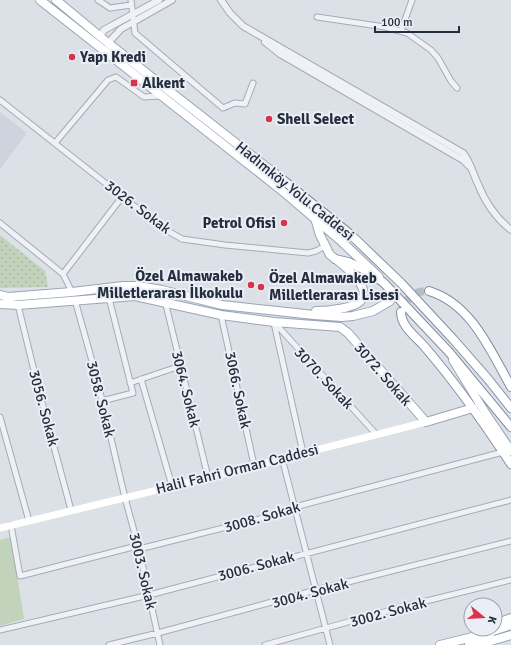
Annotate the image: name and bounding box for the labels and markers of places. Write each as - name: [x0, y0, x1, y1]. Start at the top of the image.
- place label: Yapı Kredi: [79, 48, 146, 66]
- marker: Yapı Kredi: [67, 52, 77, 62]
- place label: Alkent: [142, 74, 185, 92]
- marker: Alkent: [129, 78, 139, 88]
- place label: Shell Select: [277, 110, 354, 128]
- marker: Shell Select: [264, 114, 274, 124]
- place label: Petrol Ofisi: [202, 214, 276, 232]
- marker: Petrol Ofisi: [279, 218, 289, 228]
- place label: Özel Almawakeb Milletlerarası İlkokulu: [97, 267, 243, 302]
- place label: Özel Almawakeb Milletlerarası Lisesi: [269, 269, 399, 304]
- marker: Özel Almawakeb Milletlerarası İlkokulu: [246, 280, 256, 290]
- marker: Özel Almawakeb Milletlerarası Lisesi: [256, 282, 266, 292]

